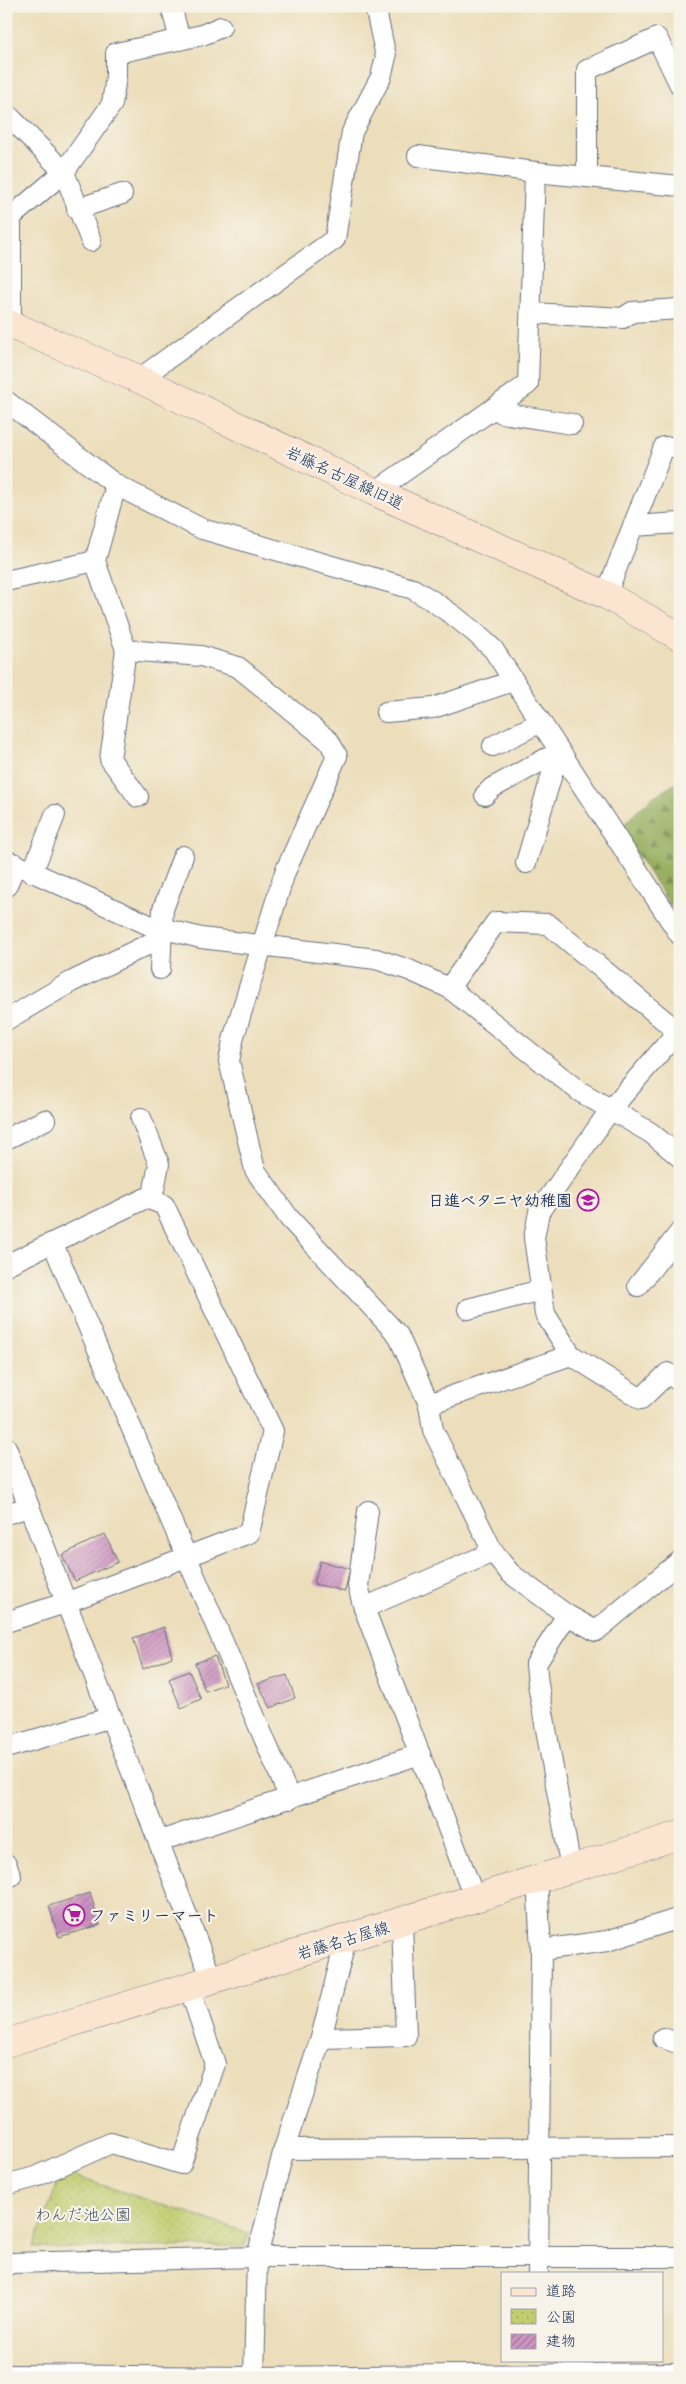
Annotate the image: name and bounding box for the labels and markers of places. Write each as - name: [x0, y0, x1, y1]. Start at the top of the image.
- school or university icon: 日進ベタニヤ幼稚園: [576, 1188, 600, 1212]
- place label: 日進ベタニヤ幼稚園: [428, 1190, 572, 1214]
- supermarket icon: ファミリーマート: [62, 1903, 86, 1927]
- place label: ファミリーマート: [90, 1905, 219, 1929]

